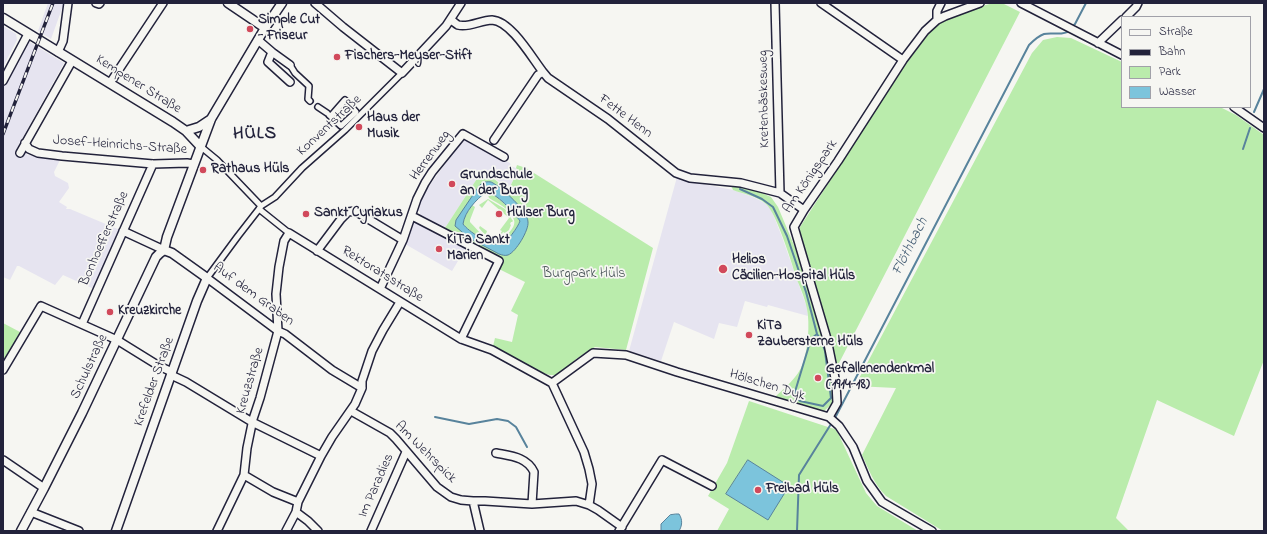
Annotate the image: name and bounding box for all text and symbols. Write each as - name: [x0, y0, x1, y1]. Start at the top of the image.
- place label: Simple Cut - Friseur: [258, 13, 320, 46]
- legend: [1121, 16, 1251, 108]
- text: Straße: [1159, 23, 1193, 41]
- marker: Simple Cut - Friseur: [245, 24, 255, 34]
- text: Bahn: [1159, 43, 1185, 61]
- place label: Fischers-Meyser-Stift: [345, 49, 472, 65]
- street label: Kretenbäskesweg: [756, 50, 774, 148]
- street label: Kempener Straße: [92, 52, 184, 118]
- marker: Fischers-Meyser-Stift: [332, 52, 342, 62]
- text: Park: [1159, 63, 1181, 81]
- text: Wasser: [1159, 83, 1196, 101]
- street label: Fette Henn: [595, 91, 655, 143]
- street label: Konventstraße: [294, 92, 366, 160]
- place label: Haus der Musik: [367, 111, 420, 144]
- marker: Haus der Musik: [354, 122, 364, 132]
- district label: HÜLS: [233, 124, 277, 146]
- street label: Herrenweg: [407, 128, 455, 184]
- street label: Josef-Heinrichs-Straße: [52, 133, 188, 159]
- street label: Am Königspark: [780, 137, 842, 217]
- place label: Rathaus Hüls: [211, 162, 289, 178]
- marker: Rathaus Hüls: [198, 165, 208, 175]
- place label: Grundschule an der Burg: [460, 168, 532, 200]
- marker: Grundschule an der Burg: [447, 179, 457, 189]
- street label: Bonhoefferstraße: [77, 189, 133, 289]
- place label: Sankt Cyriakus: [314, 206, 403, 222]
- place label: Hülser Burg: [507, 206, 575, 222]
- marker: Sankt Cyriakus: [301, 209, 311, 219]
- marker: Hülser Burg: [494, 209, 504, 219]
- water label: Flöthbach: [889, 215, 933, 279]
- place label: KiTa Sankt Marien: [447, 233, 510, 266]
- street label: Rektoratsstraße: [338, 243, 426, 307]
- marker: KiTa Sankt Marien: [434, 244, 444, 254]
- place label: Helios Cäcilien-Hospital Hüls: [732, 253, 855, 286]
- street label: Auf dem Graben: [209, 260, 297, 330]
- marker: Helios Cäcilien-Hospital Hüls: [717, 263, 729, 275]
- park label: Burgpark Hüls: [543, 267, 625, 283]
- place label: Kreuzkirche: [118, 304, 181, 320]
- marker: Kreuzkirche: [105, 307, 115, 317]
- place label: KiTa Zaubersterne Hüls: [757, 319, 863, 352]
- marker: KiTa Zaubersterne Hüls: [744, 330, 754, 340]
- street label: Schulstraße: [68, 332, 112, 402]
- street label: Krefelder Straße: [131, 335, 179, 429]
- street label: Kreuzstraße: [233, 346, 269, 416]
- place label: Gefallenendenkmal (1914-18): [826, 362, 934, 394]
- street label: Hölschen Dyk: [727, 367, 807, 405]
- marker: Gefallenendenkmal (1914-18): [813, 373, 823, 383]
- street label: Am Wehrspick: [391, 419, 459, 487]
- street label: Im Paradies: [355, 451, 399, 521]
- place label: Freibad Hüls: [766, 482, 839, 498]
- marker: Freibad Hüls: [753, 485, 763, 495]

